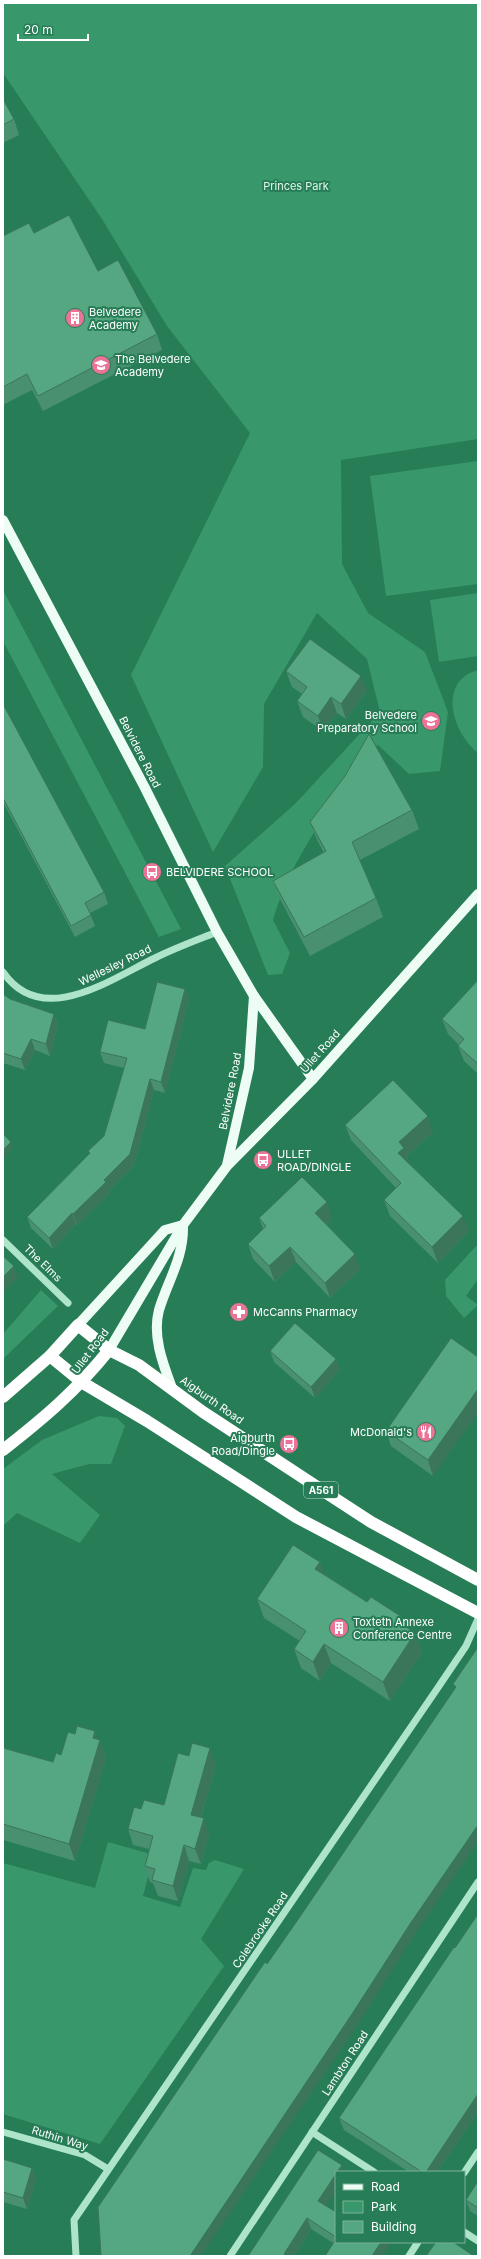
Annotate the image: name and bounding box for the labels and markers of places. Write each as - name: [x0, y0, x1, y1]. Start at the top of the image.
- place label: Belvedere Academy: [89, 305, 141, 332]
- building icon: Belvedere Academy: [64, 307, 86, 329]
- place label: The Belvedere Academy: [115, 352, 190, 379]
- school or university icon: The Belvedere Academy: [90, 354, 112, 376]
- place label: Belvedere Preparatory School: [317, 708, 417, 735]
- school or university icon: Belvedere Preparatory School: [420, 710, 442, 732]
- bus stop icon: BELVIDERE SCHOOL: [141, 861, 163, 883]
- place label: BELVIDERE SCHOOL: [166, 865, 273, 879]
- place label: ULLET ROAD/DINGLE: [277, 1147, 351, 1174]
- bus stop icon: ULLET ROAD/DINGLE: [252, 1149, 274, 1171]
- pharmacy icon: McCanns Pharmacy: [228, 1301, 250, 1323]
- place label: McCanns Pharmacy: [253, 1305, 357, 1319]
- restaurant icon: McDonald's: [415, 1421, 437, 1443]
- place label: McDonald's: [350, 1425, 412, 1439]
- place label: Aigburth Road/Dingle: [212, 1431, 275, 1458]
- bus stop icon: Aigburth Road/Dingle: [278, 1433, 300, 1455]
- place label: Toxteth Annexe Conference Centre: [353, 1615, 452, 1642]
- building icon: Toxteth Annexe Conference Centre: [328, 1617, 350, 1639]

